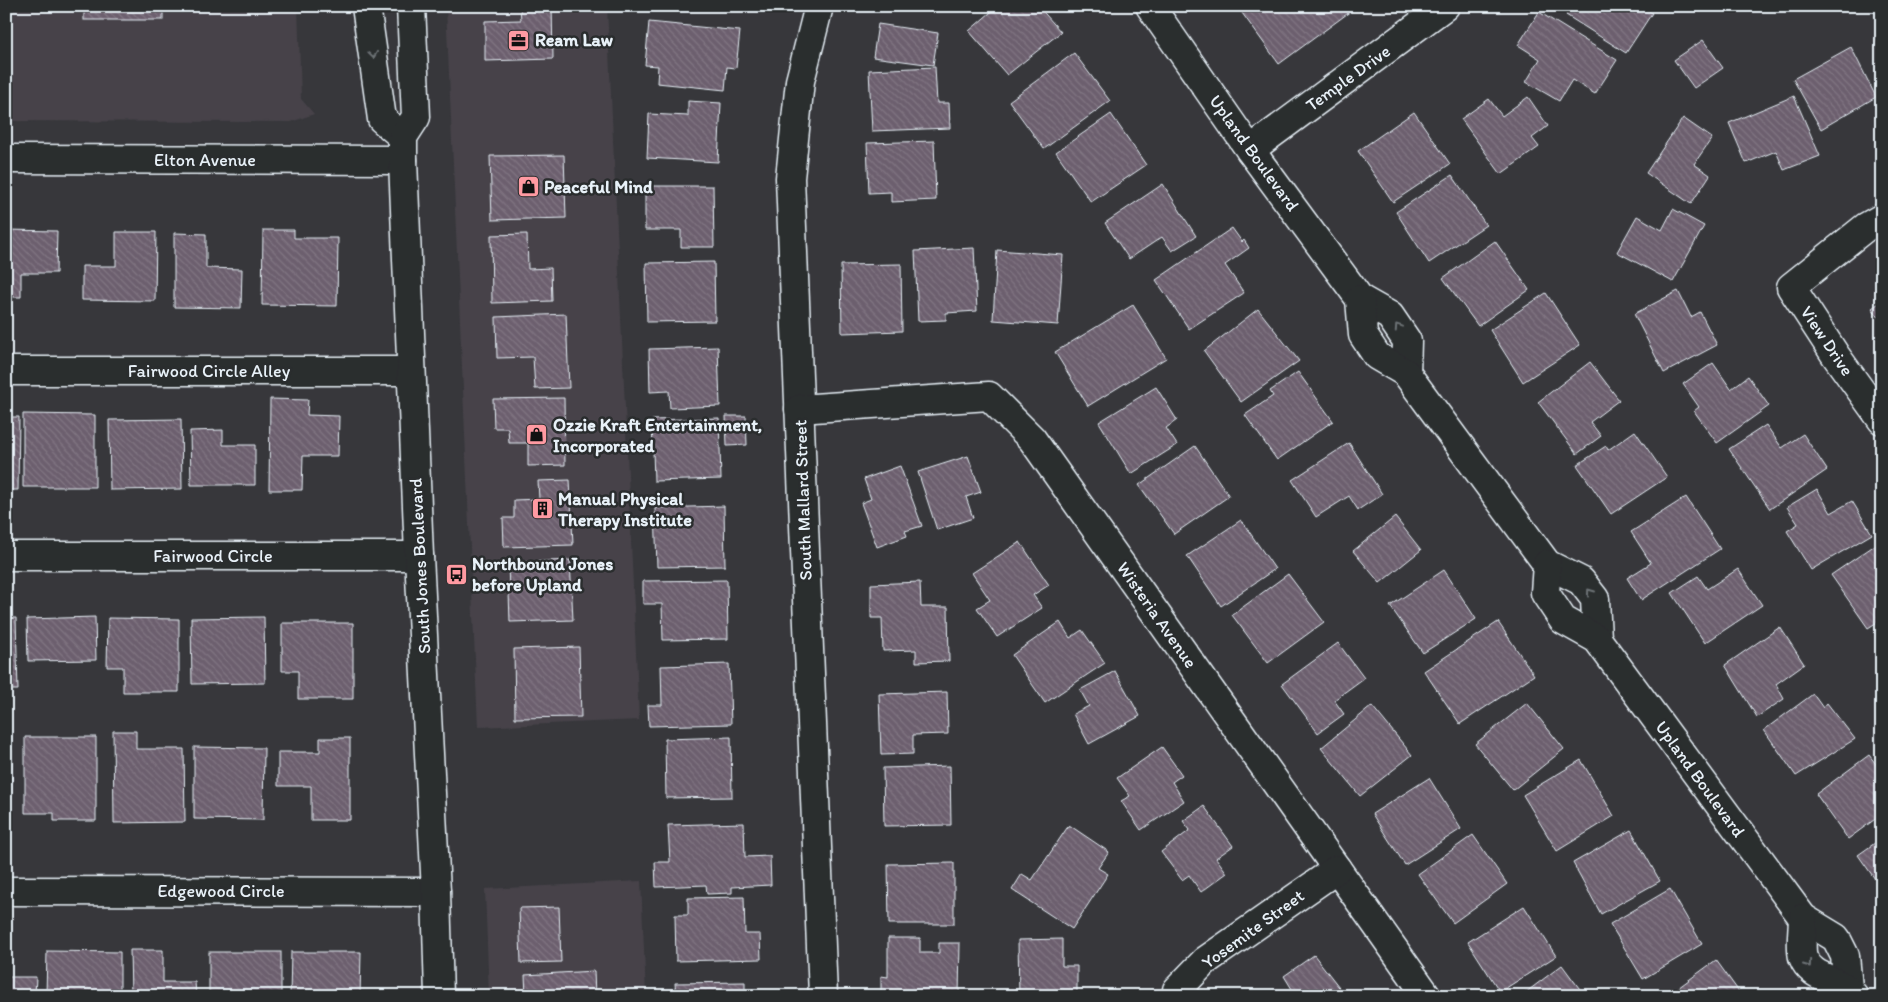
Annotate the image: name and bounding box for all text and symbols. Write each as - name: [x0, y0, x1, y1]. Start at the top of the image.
- office icon: Ream Law: [507, 28, 531, 52]
- place label: Ream Law: [535, 29, 614, 51]
- street label: Temple Drive: [1301, 40, 1395, 116]
- one-way arrow: [367, 51, 378, 59]
- street label: Upland Boulevard: [1204, 90, 1304, 216]
- street label: Elton Avenue: [154, 149, 256, 171]
- shop icon: Peaceful Mind: [516, 175, 540, 199]
- place label: Peaceful Mind: [544, 176, 653, 198]
- street label: View Drive: [1796, 302, 1858, 380]
- one-way arrow: [1394, 324, 1404, 333]
- street label: Fairwood Circle Alley: [128, 360, 291, 382]
- place label: Ozzie Kraft Entertainment, Incorporated: [553, 414, 762, 457]
- street label: South Mallard Street: [789, 419, 817, 581]
- shop icon: Ozzie Kraft Entertainment, Incorporated: [525, 423, 549, 447]
- street label: South Jones Boulevard: [404, 477, 436, 654]
- place label: Manual Physical Therapy Institute: [557, 488, 692, 531]
- building icon: Manual Physical Therapy Institute: [530, 497, 554, 521]
- street label: Fairwood Circle: [153, 545, 273, 567]
- place label: Northbound Jones before Upland: [472, 553, 613, 596]
- street label: Wisteria Avenue: [1112, 558, 1202, 672]
- bus stop icon: Northbound Jones before Upland: [444, 562, 468, 586]
- one-way arrow: [1587, 589, 1595, 598]
- street label: Upland Boulevard: [1650, 716, 1750, 842]
- street label: Edgewood Circle: [157, 880, 285, 902]
- street label: Yosemite Street: [1198, 884, 1309, 973]
- one-way arrow: [1802, 958, 1811, 968]

